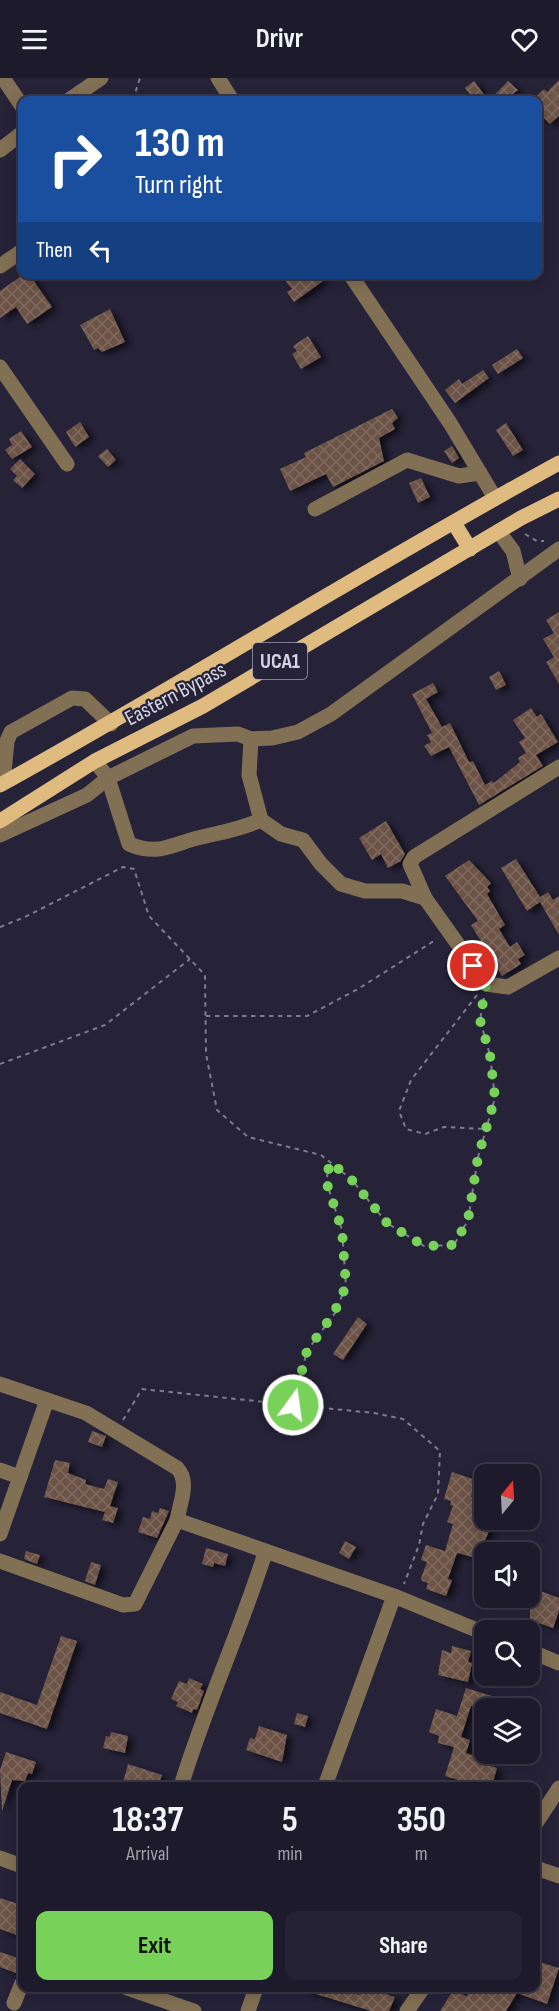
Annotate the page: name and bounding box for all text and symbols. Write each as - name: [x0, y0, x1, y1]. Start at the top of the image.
- icon: menu: [18, 23, 51, 56]
- text: Drivr: [256, 23, 303, 55]
- icon: heart: [508, 23, 541, 56]
- text: 130 m: [135, 118, 225, 169]
- icon: right: [36, 120, 114, 198]
- text: Turn right: [135, 169, 222, 201]
- icon: left: [84, 234, 117, 267]
- text: Then: [36, 237, 72, 264]
- road number: UCA1: [253, 643, 307, 679]
- street label: Eastern Bypass: [120, 656, 231, 732]
- pin: [447, 940, 498, 991]
- icon: arrive: [456, 949, 489, 982]
- position arrow: [261, 1373, 325, 1437]
- north arrow: [474, 1464, 540, 1530]
- map controls: [474, 1464, 540, 1764]
- button: sound: [474, 1542, 540, 1608]
- button: search: [474, 1620, 540, 1686]
- button: layers: [474, 1698, 540, 1764]
- text: 18:37: [112, 1799, 183, 1842]
- text: 5: [282, 1799, 298, 1842]
- text: 350: [397, 1799, 446, 1842]
- text: Arrival: [126, 1842, 169, 1866]
- text: min: [277, 1842, 303, 1866]
- text: m: [415, 1842, 428, 1866]
- button: Exit: [36, 1911, 273, 1980]
- button: Share: [285, 1911, 522, 1980]

